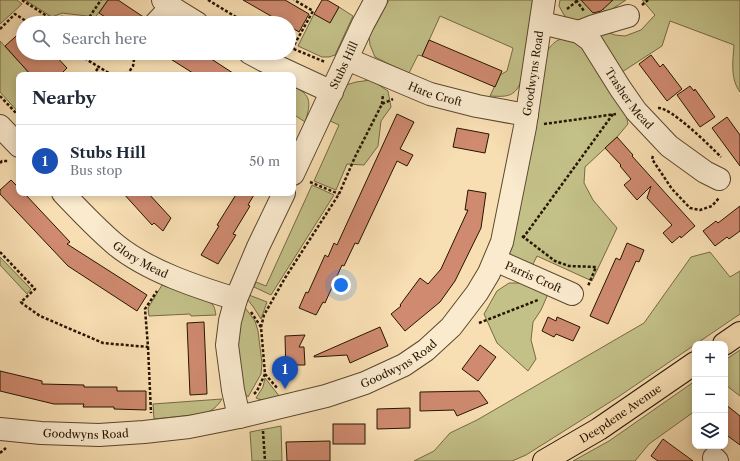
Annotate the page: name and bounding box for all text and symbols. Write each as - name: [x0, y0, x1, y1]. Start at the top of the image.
- search box: [16, 16, 296, 60]
- icon: search: [30, 27, 52, 49]
- text: Search here: [62, 29, 147, 48]
- street label: Goodwyns Road: [520, 29, 546, 117]
- street label: Stubs Hill: [327, 39, 361, 91]
- street label: Trasher Mead: [602, 65, 656, 132]
- street label: Hare Croft: [406, 79, 464, 109]
- text: Nearby: [32, 88, 96, 108]
- text: Stubs Hill: [70, 143, 146, 162]
- text: 1: [42, 153, 48, 169]
- text: 50 m: [249, 153, 280, 169]
- text: Bus stop: [70, 162, 122, 178]
- street label: Glory Mead: [110, 238, 171, 281]
- street label: Parris Croft: [503, 258, 564, 296]
- your location: [331, 275, 351, 295]
- street label: Goodwyns Road: [358, 336, 440, 391]
- map controls: [692, 341, 728, 449]
- button: +: [692, 341, 728, 377]
- pin: 1: [272, 356, 298, 389]
- button: −: [692, 377, 728, 413]
- street label: Deepdene Avenue: [577, 381, 664, 446]
- button: layers: [692, 413, 728, 449]
- street label: Goodwyns Road: [43, 426, 129, 442]

